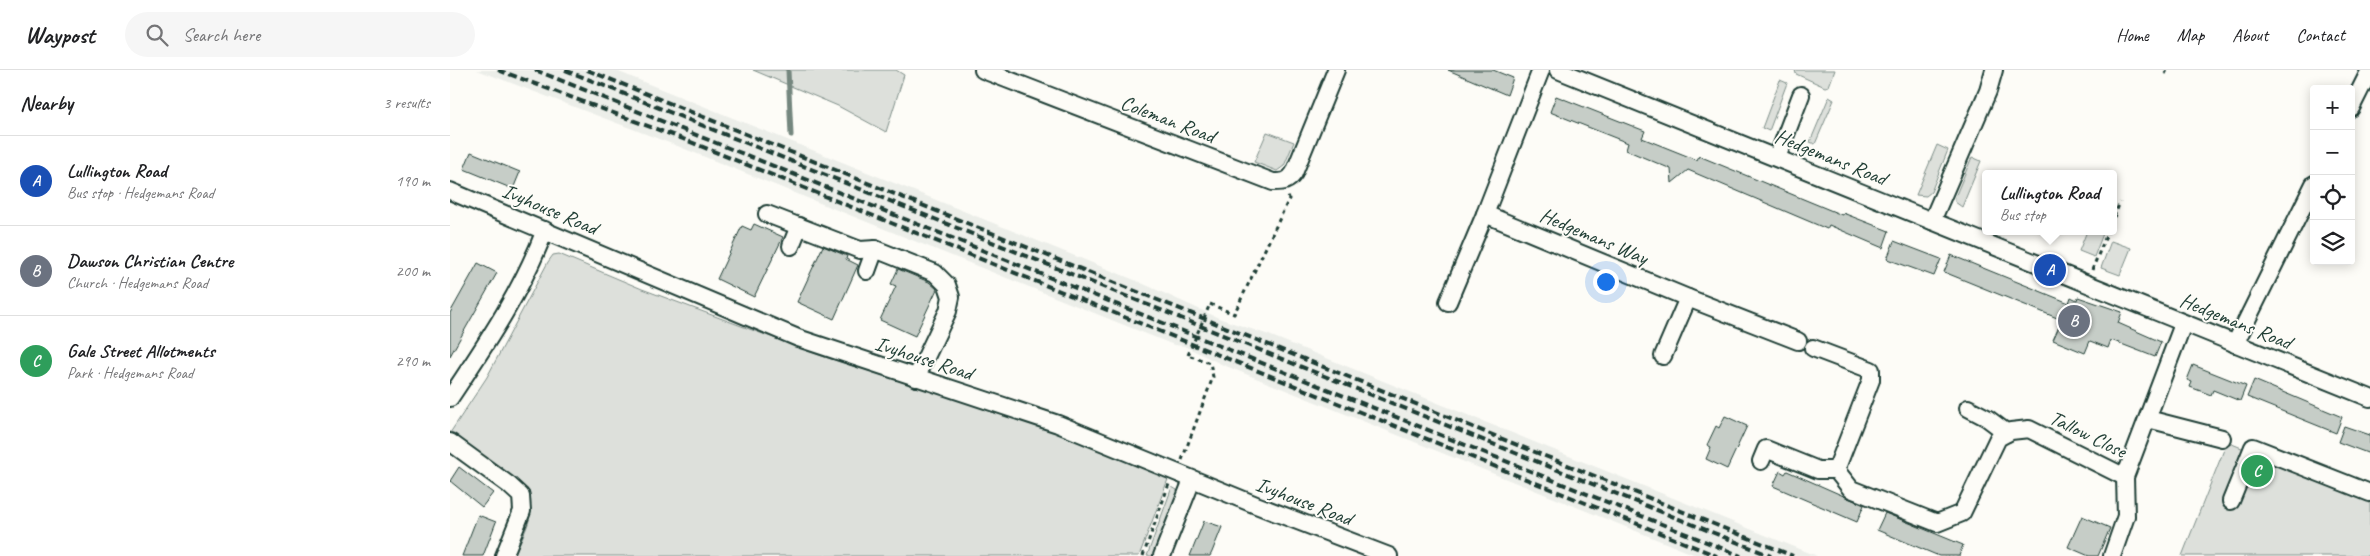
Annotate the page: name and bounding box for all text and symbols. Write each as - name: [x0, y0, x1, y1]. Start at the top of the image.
- search box: [125, 12, 475, 57]
- text: Waypost: [25, 20, 95, 50]
- icon: search: [143, 21, 171, 49]
- text: Search here: [183, 23, 260, 47]
- text: Home: [2116, 24, 2149, 46]
- text: Map: [2177, 24, 2204, 46]
- text: About: [2232, 24, 2268, 46]
- text: Contact: [2296, 24, 2345, 46]
- map controls: [2310, 85, 2355, 265]
- button: +: [2310, 85, 2355, 130]
- street label: Coleman Road: [1117, 89, 1222, 150]
- text: Nearby: [20, 90, 73, 116]
- text: 3 results: [383, 93, 430, 113]
- street label: Hedgemans Road: [1771, 123, 1893, 192]
- button: −: [2310, 130, 2355, 175]
- text: Lullington Road: [67, 159, 167, 183]
- popup: [1982, 170, 2117, 235]
- text: A: [32, 171, 40, 191]
- text: 190 m: [396, 171, 430, 191]
- button: locate: [2310, 175, 2355, 220]
- street label: Ivyhouse Road: [498, 177, 605, 242]
- text: Lullington Road: [2000, 181, 2099, 205]
- text: Bus stop · Hedgemans Road: [67, 183, 214, 203]
- street label: Hedgemans Way: [1536, 202, 1654, 271]
- text: Bus stop: [2000, 205, 2046, 225]
- button: layers: [2310, 220, 2355, 265]
- text: Dawson Christian Centre: [67, 249, 233, 273]
- pin: A: [2034, 251, 2066, 289]
- text: B: [32, 261, 40, 281]
- text: 200 m: [396, 261, 430, 281]
- your location: [1593, 269, 1619, 295]
- text: Church · Hedgemans Road: [67, 273, 208, 293]
- street label: Hedgemans Road: [2176, 287, 2298, 356]
- pin: B: [2058, 302, 2090, 340]
- street label: Ivyhouse Road: [872, 330, 980, 387]
- text: Gale Street Allotments: [67, 339, 215, 363]
- text: C: [32, 351, 40, 371]
- text: 290 m: [396, 351, 430, 371]
- text: Park · Hedgemans Road: [67, 363, 193, 383]
- street label: Tallow Close: [2045, 404, 2133, 465]
- pin: C: [2241, 452, 2273, 490]
- street label: Ivyhouse Road: [1252, 471, 1359, 533]

